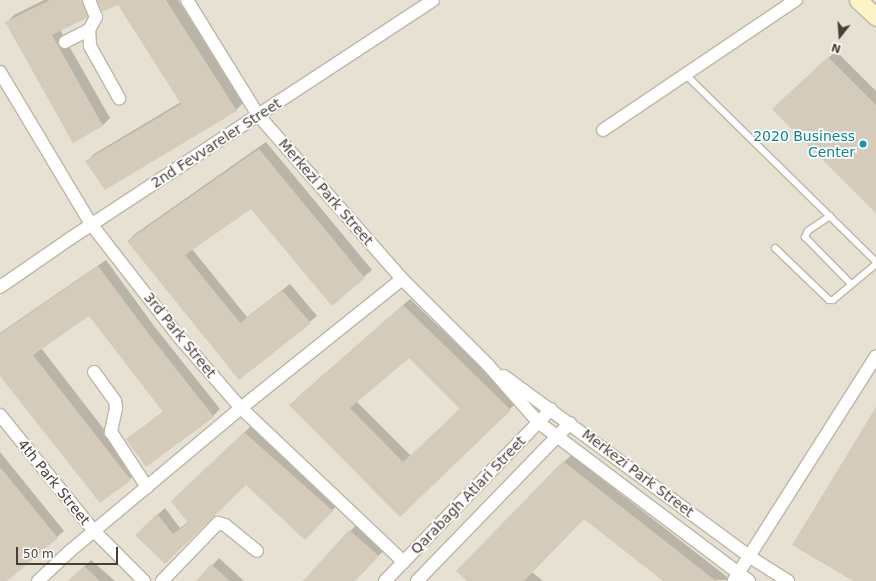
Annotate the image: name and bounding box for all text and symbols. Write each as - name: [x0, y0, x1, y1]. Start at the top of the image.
- north arrow: [820, 16, 860, 56]
- text: N: [830, 40, 843, 56]
- street label: 2nd Fevvareler Street: [148, 95, 284, 191]
- place label: 2020 Business Center: [753, 128, 855, 160]
- street label: Merkezi Park Street: [275, 135, 377, 249]
- marker: 2020 Business Center: [858, 139, 868, 149]
- street label: 3rd Park Street: [140, 289, 220, 381]
- street label: Merkezi Park Street: [579, 425, 697, 521]
- street label: Qarabagh Atlari Street: [407, 433, 529, 557]
- street label: 4th Park Street: [14, 436, 94, 528]
- scale bar: [18, 539, 120, 565]
- text: 50 m: [23, 547, 54, 561]

